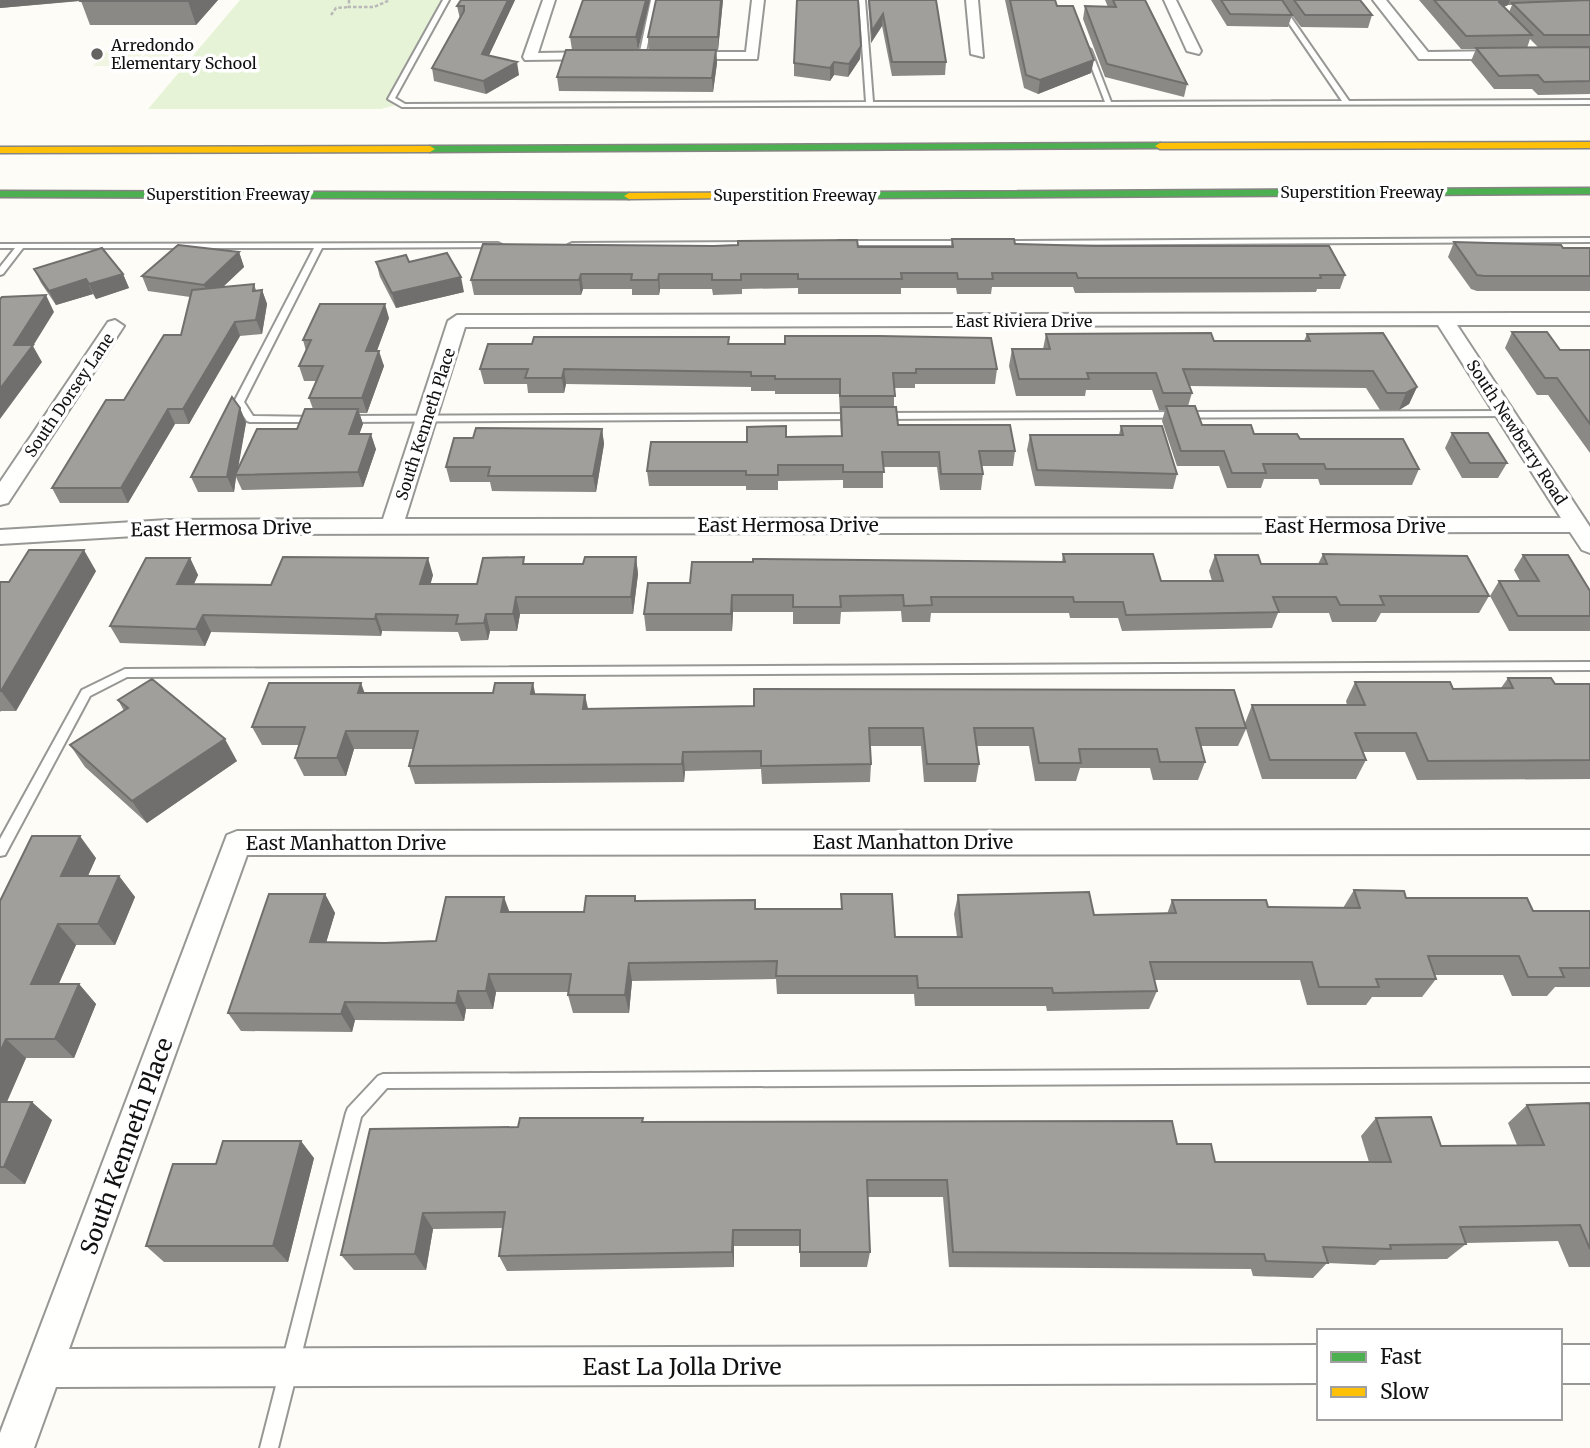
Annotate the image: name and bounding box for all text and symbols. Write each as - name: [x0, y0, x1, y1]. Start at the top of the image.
- place label: Arredondo Elementary School: [110, 35, 257, 73]
- marker: Arredondo Elementary School: [89, 46, 105, 62]
- street label: Superstition Freeway: [1280, 182, 1444, 202]
- street label: Superstition Freeway: [146, 184, 310, 204]
- street label: Superstition Freeway: [713, 185, 877, 205]
- street label: East Riviera Drive: [956, 311, 1092, 331]
- street label: South Dorsey Lane: [20, 329, 118, 461]
- street label: South Kenneth Place: [391, 345, 459, 503]
- street label: South Newberry Road: [1463, 356, 1572, 508]
- street label: East Hermosa Drive: [697, 513, 879, 537]
- street label: East Hermosa Drive: [130, 514, 312, 542]
- street label: East Hermosa Drive: [1264, 514, 1446, 538]
- street label: East Manhatton Drive: [813, 830, 1013, 854]
- street label: East Manhatton Drive: [246, 831, 446, 855]
- street label: South Kenneth Place: [73, 1034, 179, 1258]
- legend: [1317, 1329, 1562, 1420]
- text: Fast: [1380, 1343, 1422, 1370]
- street label: East La Jolla Drive: [582, 1352, 782, 1381]
- text: Slow: [1380, 1378, 1429, 1405]

